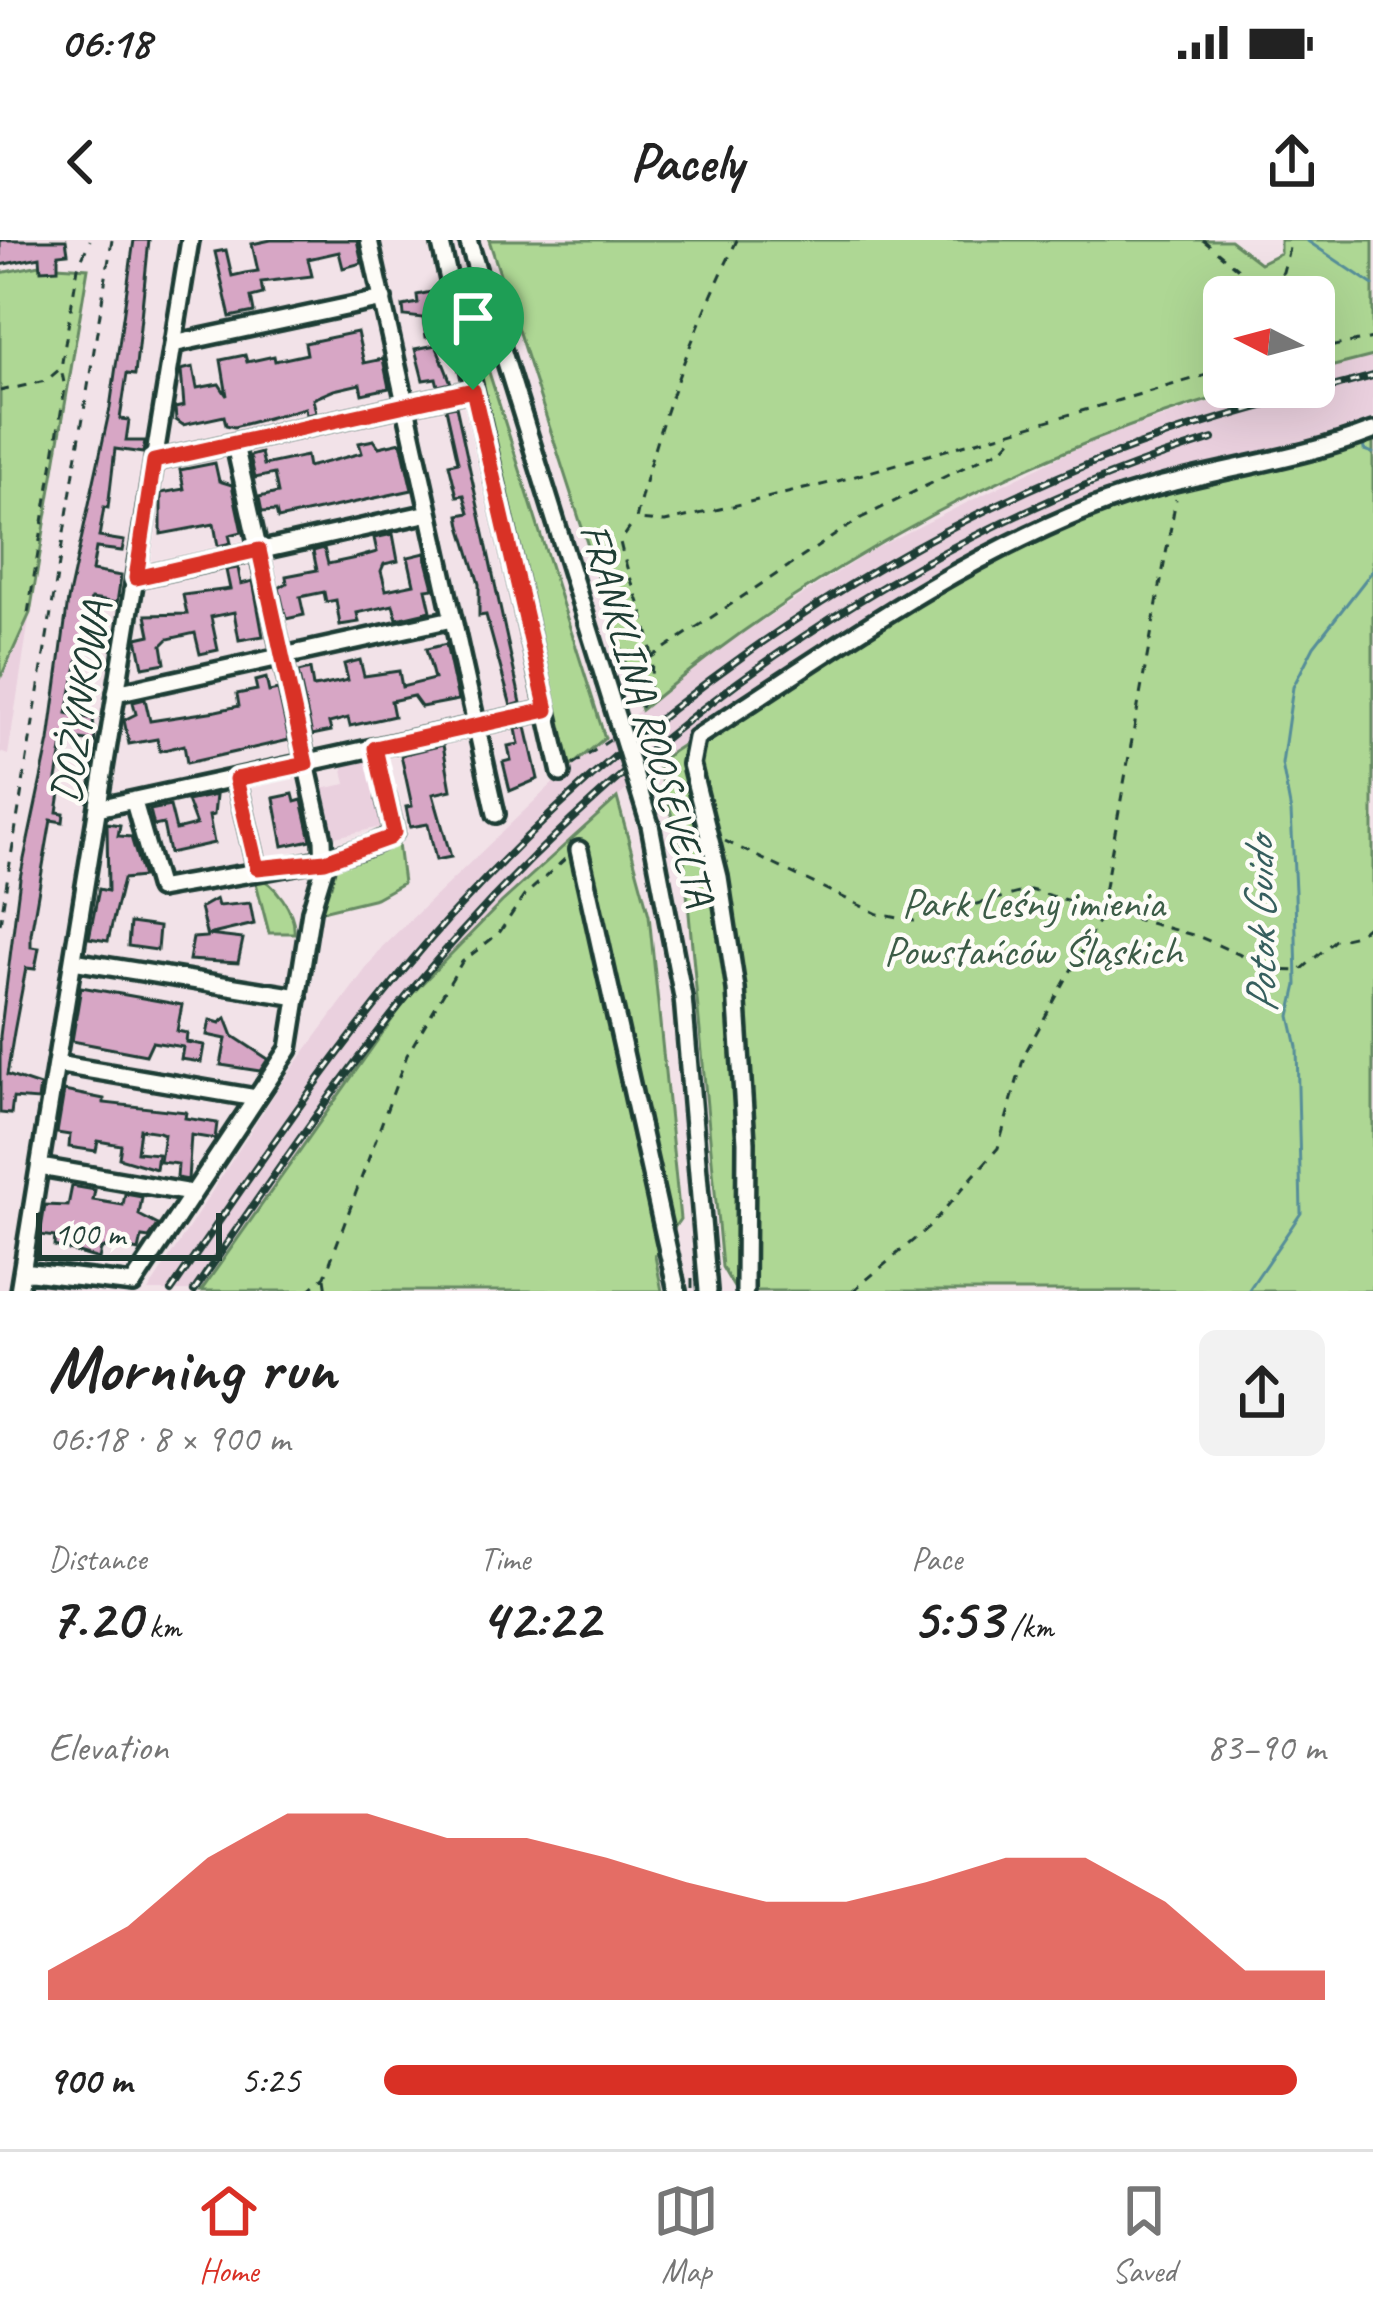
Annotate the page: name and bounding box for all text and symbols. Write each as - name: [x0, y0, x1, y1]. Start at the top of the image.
- text: 06:18: [60, 14, 151, 71]
- text: Pacely: [630, 128, 743, 196]
- icon: back: [48, 129, 114, 195]
- icon: share: [1259, 129, 1325, 195]
- pin: [422, 267, 524, 390]
- north arrow: [1203, 276, 1335, 408]
- map controls: [1203, 276, 1335, 408]
- icon: arrive: [440, 285, 506, 351]
- street label: FRANKLINA ROOSEVELTA: [568, 517, 728, 913]
- street label: DOŻYNKOWA: [38, 597, 123, 807]
- water label: Potok Guido: [1230, 830, 1291, 1014]
- park label: Park Leśny imienia Powstańców Śląskich: [884, 877, 1185, 978]
- scale bar: [36, 1207, 222, 1260]
- text: 100 m: [54, 1213, 125, 1255]
- text: Morning run: [48, 1327, 336, 1410]
- button: share: [1199, 1330, 1325, 1456]
- text: 06:18 · 8 × 900 m: [48, 1414, 290, 1463]
- text: Distance: [48, 1538, 146, 1580]
- text: Time: [480, 1538, 530, 1580]
- text: Pace: [911, 1538, 962, 1580]
- text: 7.20: [48, 1580, 141, 1656]
- text: 42:22: [480, 1580, 600, 1656]
- text: 5:53: [911, 1580, 1002, 1656]
- text: km: [141, 1606, 181, 1648]
- text: /km: [1002, 1606, 1053, 1648]
- text: Elevation: [48, 1723, 168, 1772]
- text: 83–90 m: [1206, 1723, 1325, 1772]
- text: 900 m: [48, 2056, 132, 2105]
- text: 5:25: [240, 2056, 300, 2105]
- tab: Home: [196, 2178, 262, 2292]
- tab: Map: [653, 2178, 719, 2292]
- tab: Saved: [1111, 2178, 1177, 2292]

